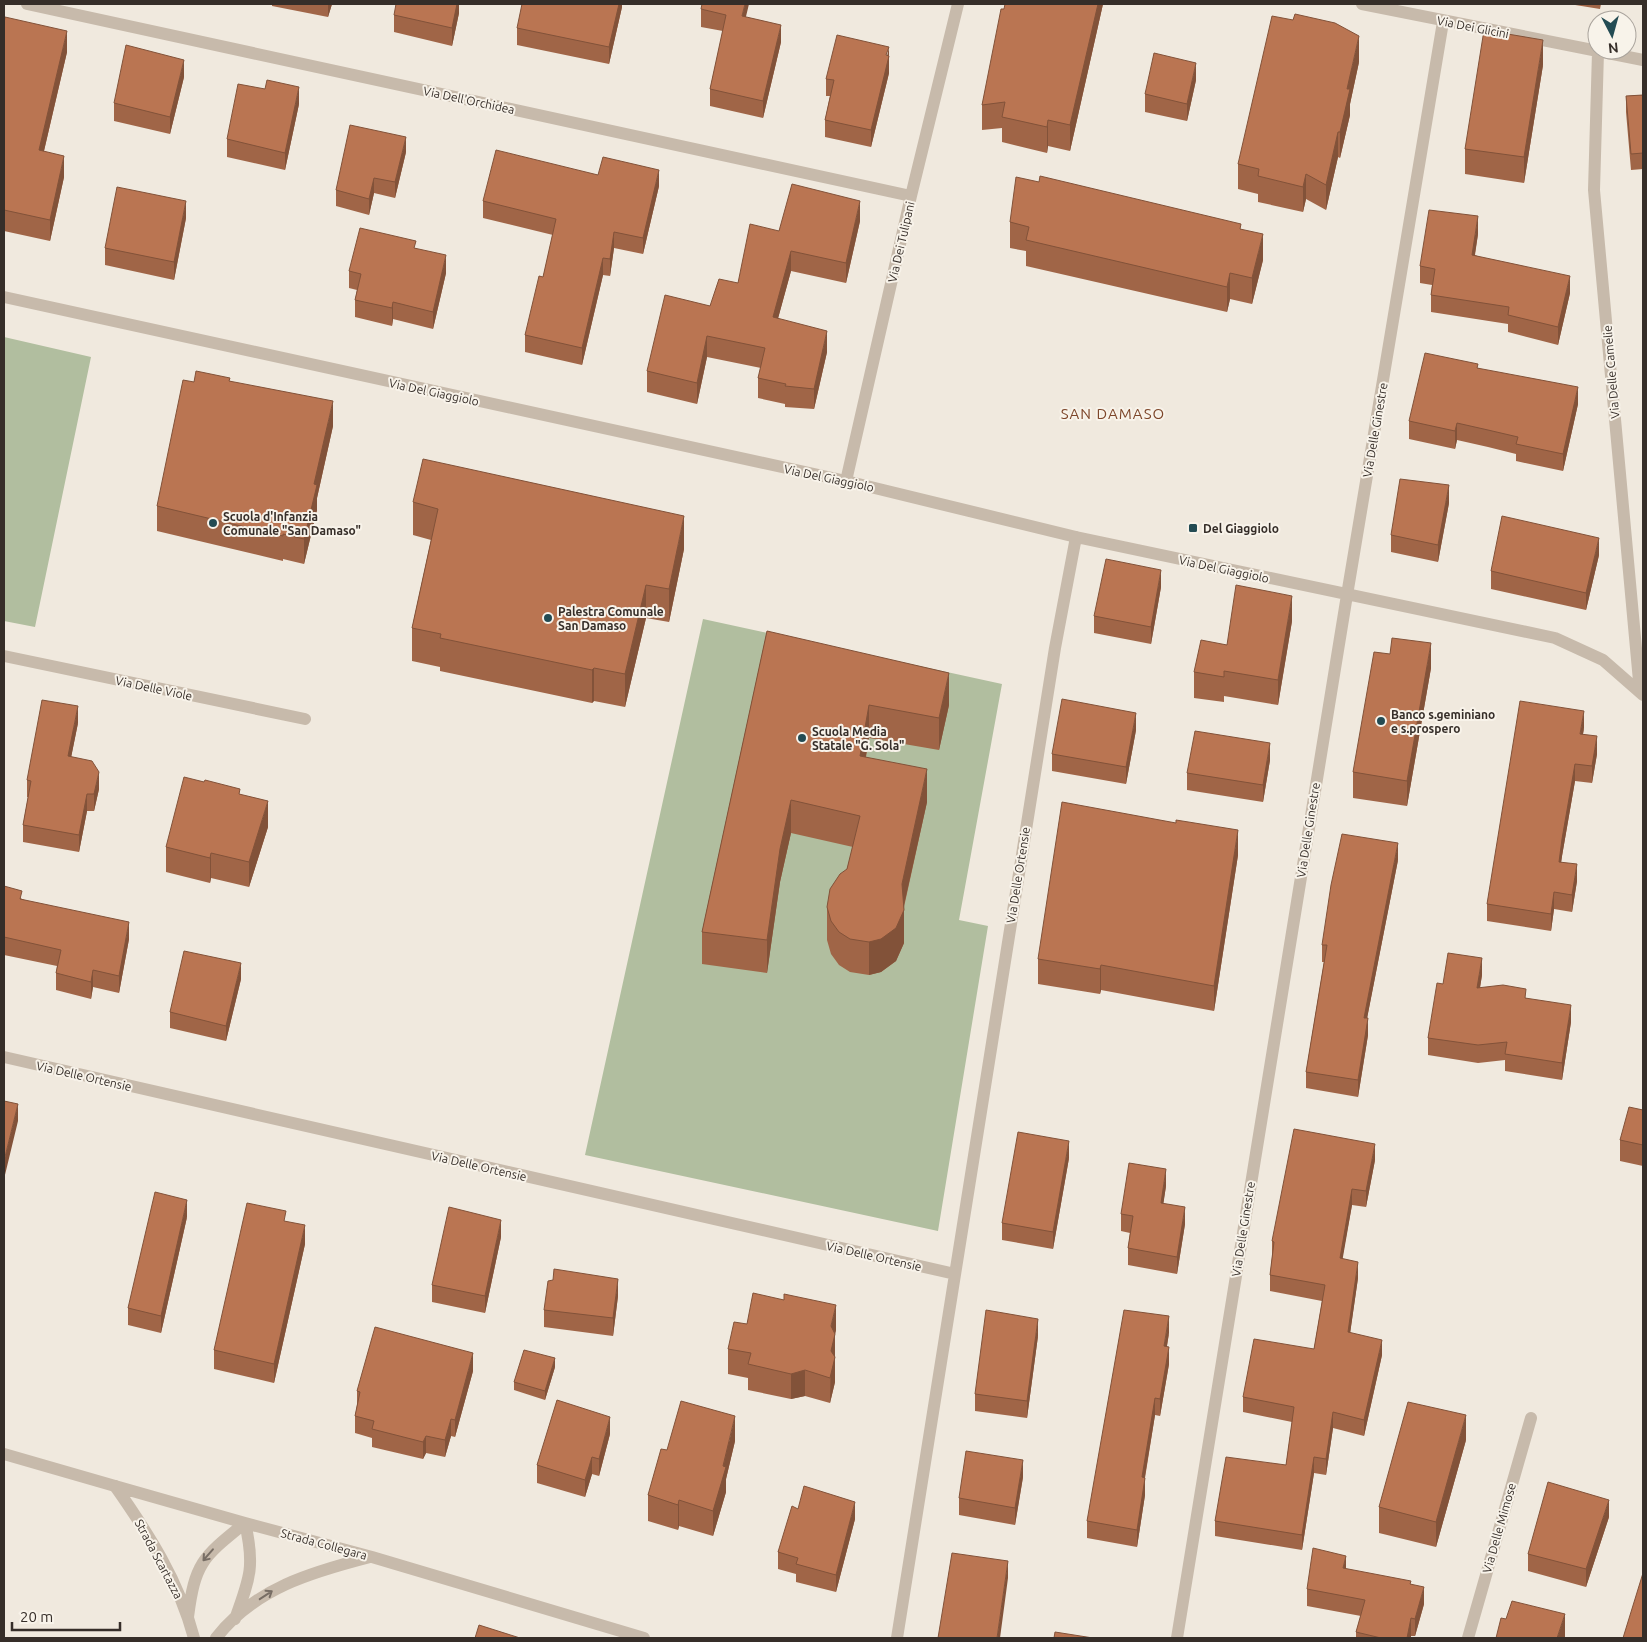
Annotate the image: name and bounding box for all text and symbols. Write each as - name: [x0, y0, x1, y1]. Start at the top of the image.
- north arrow: [1587, 10, 1637, 60]
- street label: Via Dei Glicini: [1436, 14, 1510, 40]
- text: N: [1607, 39, 1619, 56]
- street label: Via Dell'Orchidea: [422, 84, 516, 116]
- street label: Via Dei Tulipani: [885, 200, 917, 284]
- street label: Via Delle Camelie: [1600, 325, 1622, 419]
- street label: Via Del Giaggiolo: [388, 376, 480, 408]
- street label: Via Delle Ginestre: [1360, 382, 1390, 478]
- district label: SAN DAMASO: [1061, 405, 1165, 422]
- street label: Via Del Giaggiolo: [783, 462, 875, 494]
- place label: Scuola d'Infanzia Comunale "San Damaso": [223, 510, 361, 537]
- marker: Scuola d'Infanzia Comunale "San Damaso": [207, 517, 219, 529]
- marker: Del Giaggiolo: [1187, 522, 1199, 534]
- place label: Del Giaggiolo: [1203, 522, 1279, 535]
- street label: Via Del Giaggiolo: [1178, 553, 1270, 585]
- place label: Palestra Comunale San Damaso: [558, 605, 664, 632]
- marker: Palestra Comunale San Damaso: [542, 612, 554, 624]
- street label: Via Delle Viole: [114, 674, 194, 702]
- place label: Banco s.geminiano e s.prospero: [1391, 708, 1495, 735]
- marker: Banco s.geminiano e s.prospero: [1375, 715, 1387, 727]
- place label: Scuola Media Statale "G. Sola": [812, 725, 904, 752]
- marker: Scuola Media Statale "G. Sola": [796, 732, 808, 744]
- street label: Via Delle Ginestre: [1294, 782, 1322, 878]
- street label: Via Delle Ortensie: [1004, 826, 1032, 924]
- street label: Via Delle Ortensie: [35, 1059, 133, 1093]
- street label: Via Delle Ortensie: [430, 1149, 528, 1183]
- street label: Via Delle Ginestre: [1229, 1181, 1257, 1277]
- street label: Via Delle Ortensie: [825, 1239, 923, 1273]
- street label: Via Delle Mimose: [1480, 1481, 1518, 1575]
- street label: Strada Scartazza: [133, 1517, 185, 1601]
- street label: Strada Collegara: [279, 1526, 369, 1562]
- one-way arrow: [202, 1549, 214, 1562]
- one-way arrow: [258, 1589, 272, 1599]
- scale bar: [12, 1600, 120, 1632]
- text: 20 m: [20, 1608, 53, 1625]

